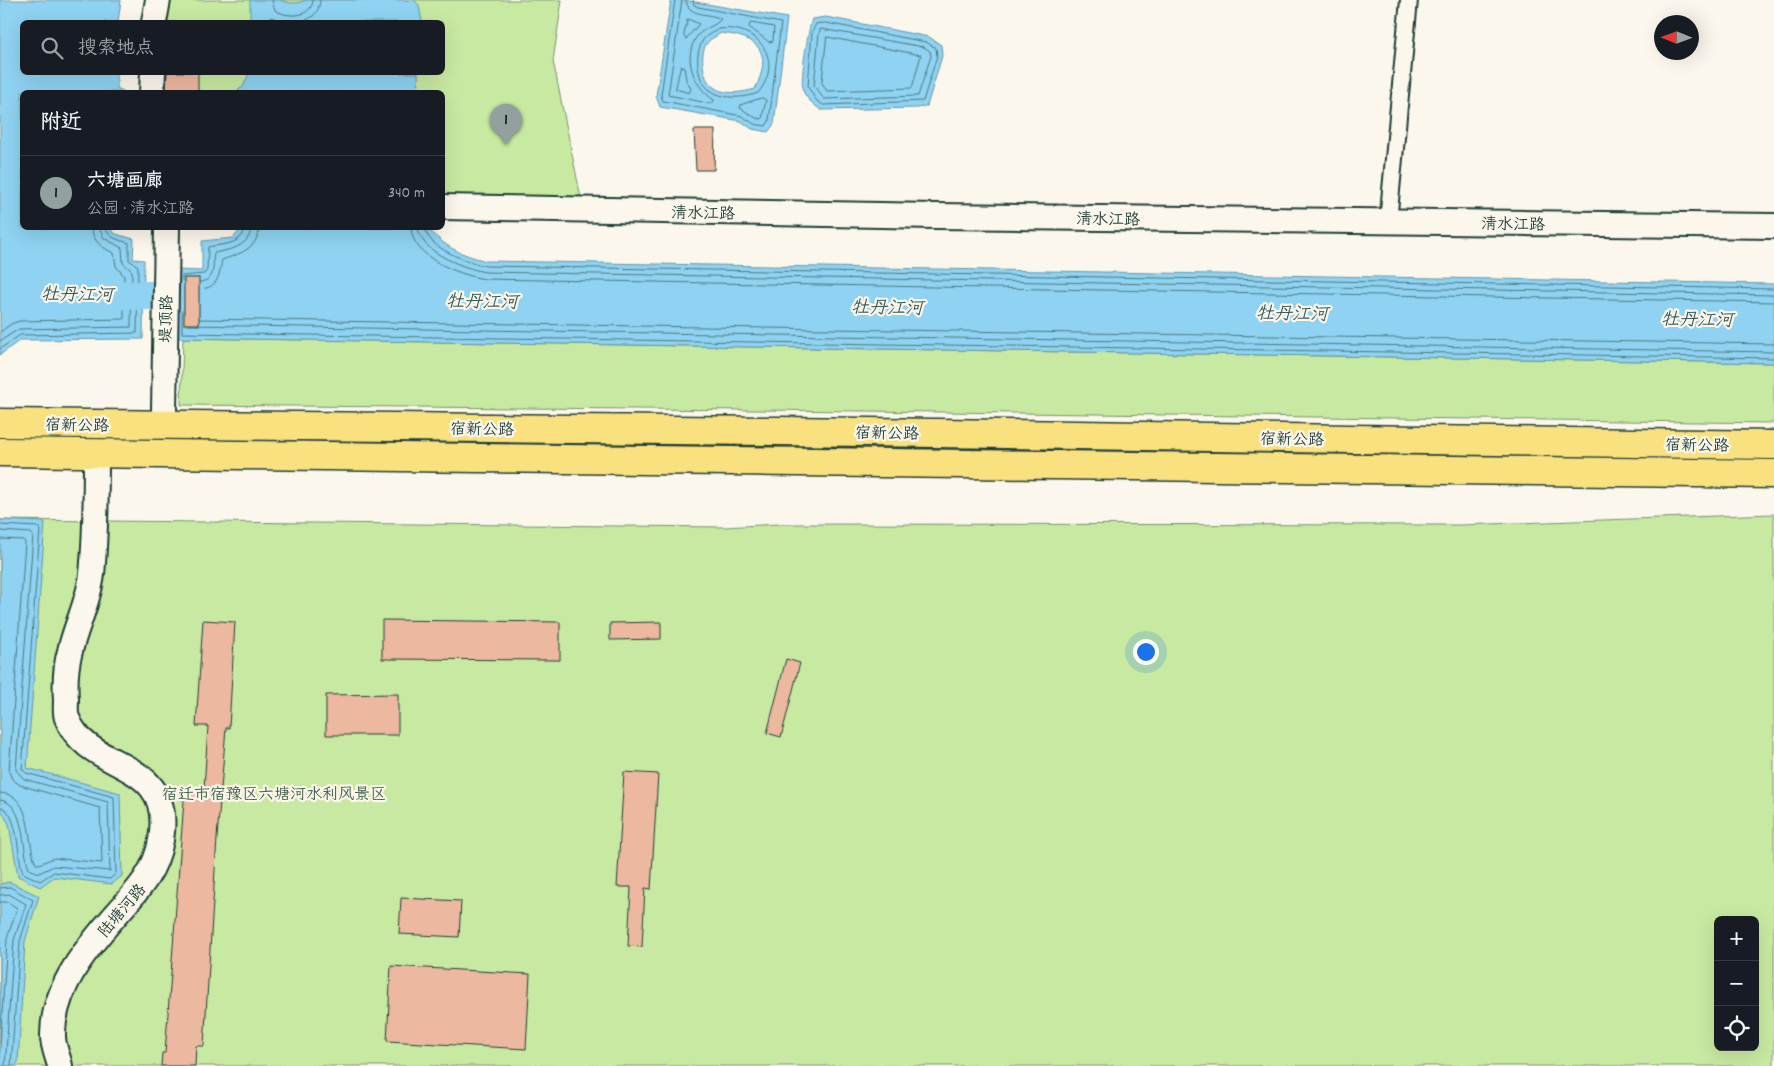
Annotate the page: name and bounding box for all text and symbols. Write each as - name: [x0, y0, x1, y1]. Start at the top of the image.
- north arrow: [1654, 15, 1699, 60]
- search box: [20, 20, 445, 75]
- icon: search: [38, 34, 66, 62]
- text: 搜索地点: [78, 36, 154, 63]
- pin: 1: [490, 104, 522, 145]
- text: 附近: [40, 109, 82, 139]
- text: 六塘画廊: [87, 169, 163, 196]
- text: 1: [54, 182, 58, 205]
- text: 340 m: [388, 182, 425, 205]
- text: 公园 · 清水江路: [87, 198, 194, 221]
- street label: 清水江路: [671, 202, 735, 227]
- street label: 清水江路: [1076, 208, 1140, 233]
- street label: 清水江路: [1481, 213, 1545, 238]
- water label: 牡丹江河: [41, 283, 116, 310]
- water label: 牡丹江河: [446, 290, 521, 317]
- street label: 堤顶路: [156, 295, 179, 343]
- water label: 牡丹江河: [851, 296, 926, 323]
- water label: 牡丹江河: [1256, 302, 1331, 329]
- water label: 牡丹江河: [1661, 308, 1736, 335]
- street label: 宿新公路: [45, 414, 109, 439]
- street label: 宿新公路: [450, 418, 514, 443]
- street label: 宿新公路: [855, 422, 919, 447]
- street label: 宿新公路: [1260, 428, 1324, 453]
- street label: 宿新公路: [1665, 434, 1729, 459]
- your location: [1133, 639, 1159, 665]
- park label: 宿迁市宿豫区六塘河水利风景区: [162, 784, 386, 807]
- street label: 陆塘河路: [94, 880, 152, 944]
- map controls: [1714, 916, 1759, 1051]
- button: +: [1714, 916, 1759, 961]
- button: −: [1714, 961, 1759, 1006]
- button: locate: [1714, 1006, 1759, 1051]

